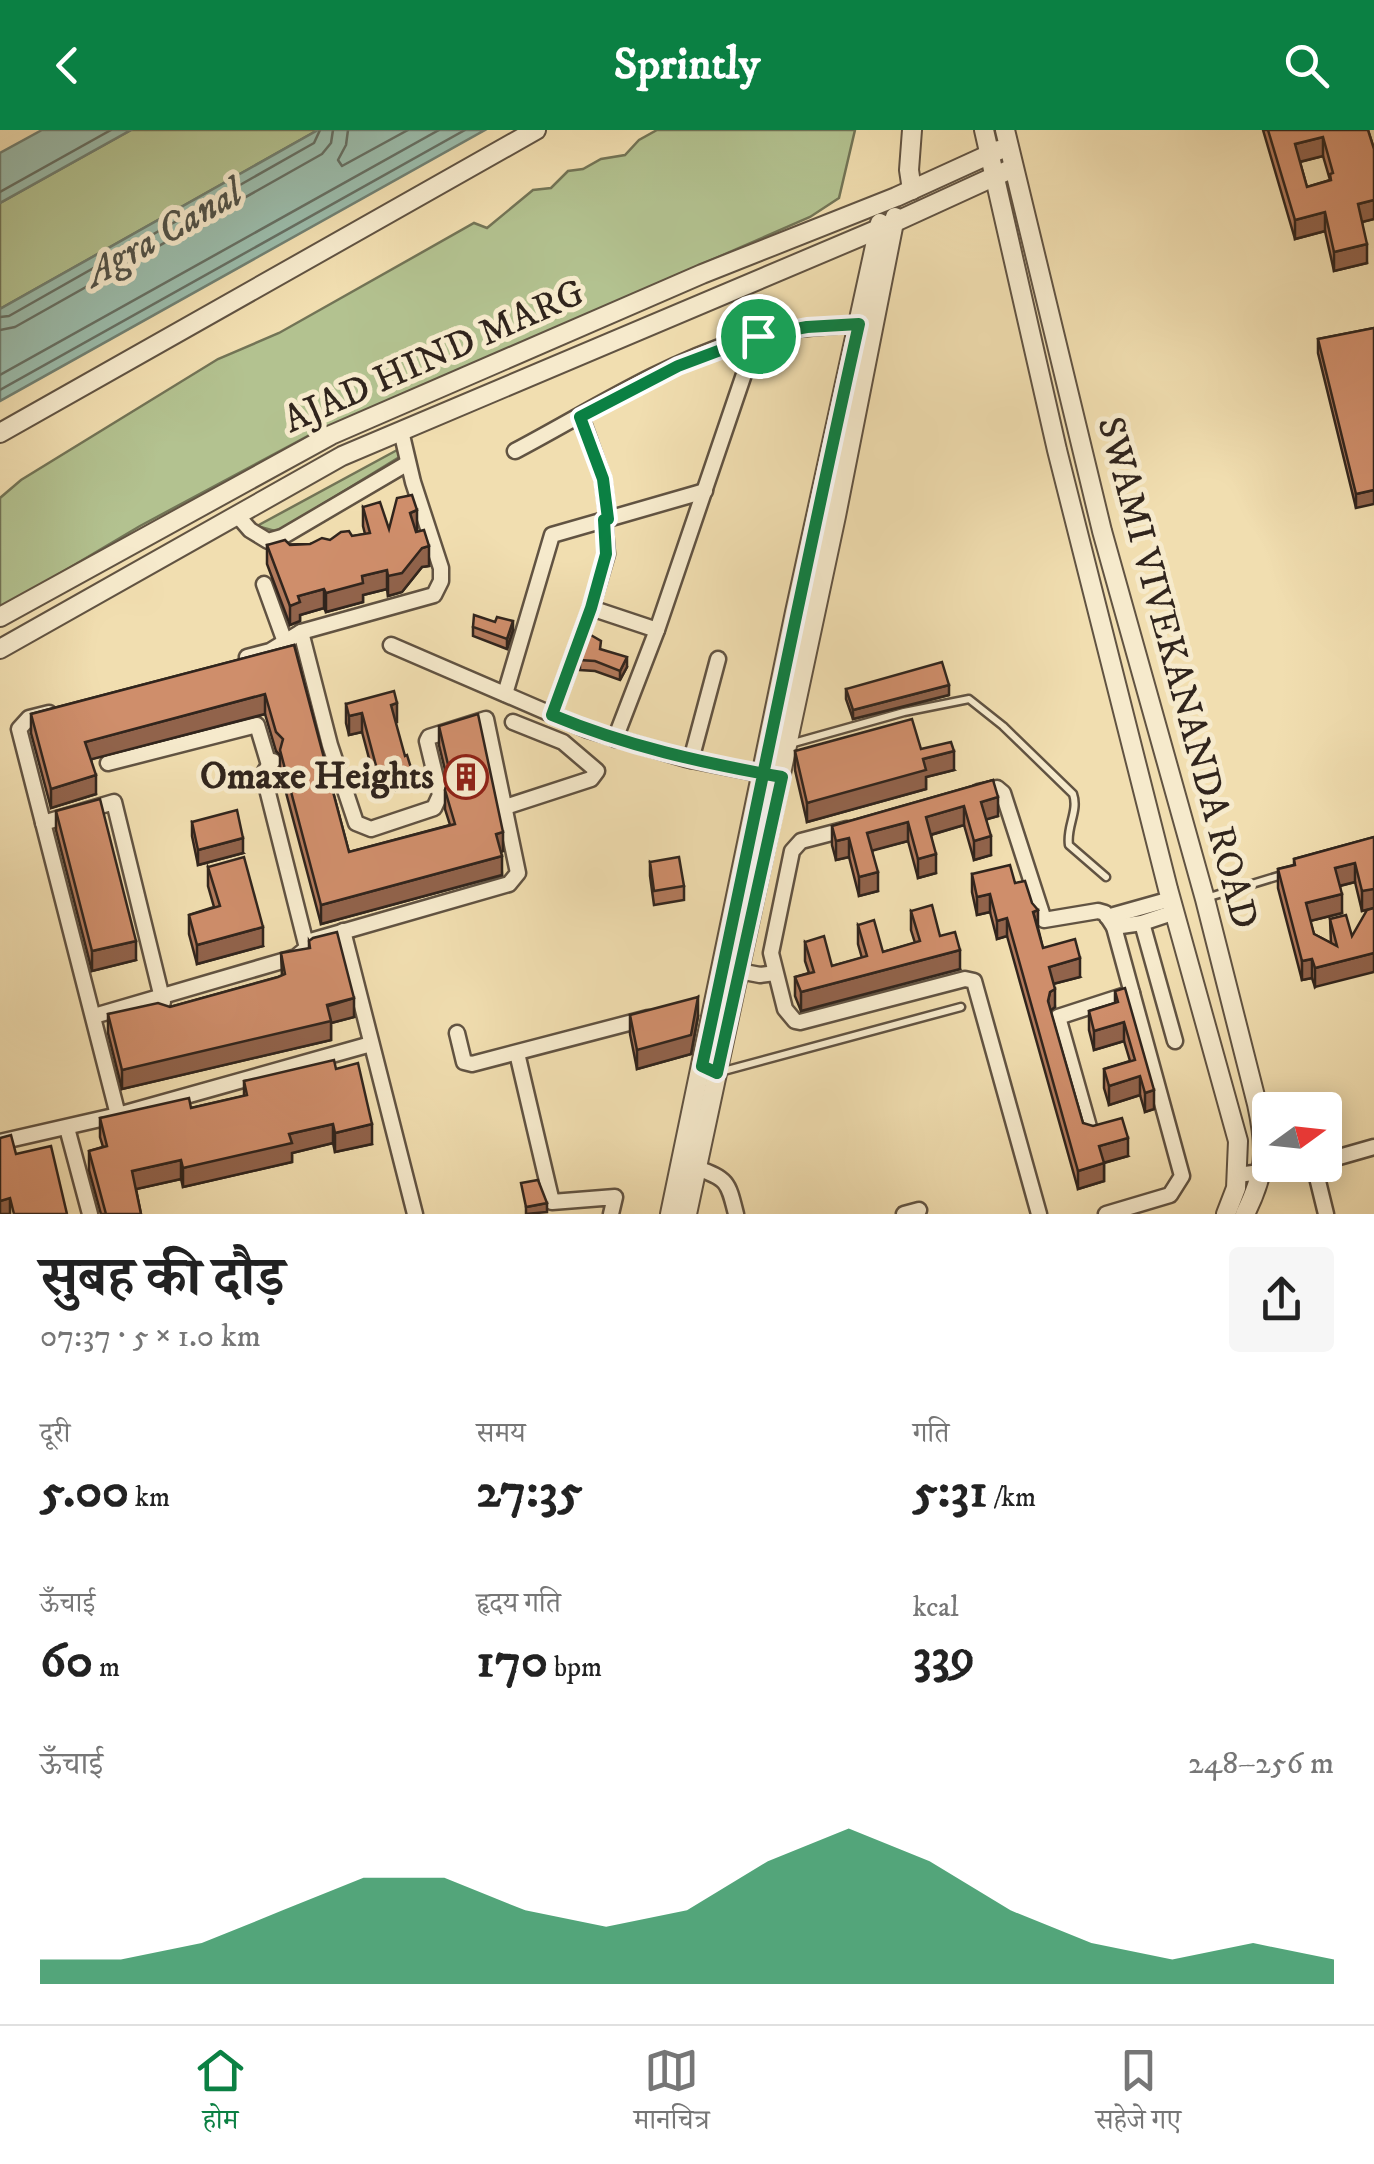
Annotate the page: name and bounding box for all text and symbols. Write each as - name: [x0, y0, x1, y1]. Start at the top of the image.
- text: Sprintly: [614, 37, 760, 93]
- icon: back: [40, 38, 95, 93]
- icon: search: [1279, 38, 1334, 93]
- water label: Agra Canal: [73, 167, 255, 301]
- street label: AJAD HIND MARG: [276, 269, 592, 445]
- pin: [716, 294, 801, 379]
- icon: arrive: [731, 309, 786, 364]
- street label: SWAMI VIVEKANANDA ROAD: [1085, 412, 1269, 934]
- place label: Omaxe Heights: [200, 753, 434, 801]
- building icon: Omaxe Heights: [443, 754, 489, 800]
- north arrow: [1252, 1092, 1342, 1182]
- map controls: [1252, 1092, 1342, 1182]
- text: सुबह की दौड़: [40, 1245, 285, 1314]
- button: share: [1229, 1247, 1334, 1352]
- text: 07:37 · 5 × 1.0 km: [40, 1317, 261, 1357]
- text: दूरी: [40, 1416, 70, 1451]
- text: समय: [476, 1416, 526, 1451]
- text: गति: [913, 1416, 949, 1451]
- text: 5.00: [40, 1460, 129, 1523]
- text: 27:35: [476, 1460, 583, 1523]
- text: 5:31: [913, 1460, 988, 1523]
- text: km: [129, 1480, 170, 1515]
- text: /km: [988, 1480, 1036, 1515]
- text: ऊँचाई: [40, 1586, 95, 1621]
- text: हृदय गति: [476, 1586, 561, 1621]
- text: kcal: [913, 1590, 959, 1625]
- text: 339: [913, 1625, 975, 1688]
- text: 60: [40, 1630, 93, 1693]
- text: 170: [476, 1630, 548, 1693]
- text: m: [93, 1650, 120, 1685]
- text: bpm: [548, 1650, 602, 1685]
- text: 248–256 m: [1188, 1744, 1334, 1784]
- text: ऊँचाई: [40, 1745, 103, 1785]
- tab: होम: [193, 2043, 248, 2147]
- tab: मानचित्र: [634, 2043, 710, 2147]
- tab: सहेजे गए: [1095, 2043, 1181, 2147]

